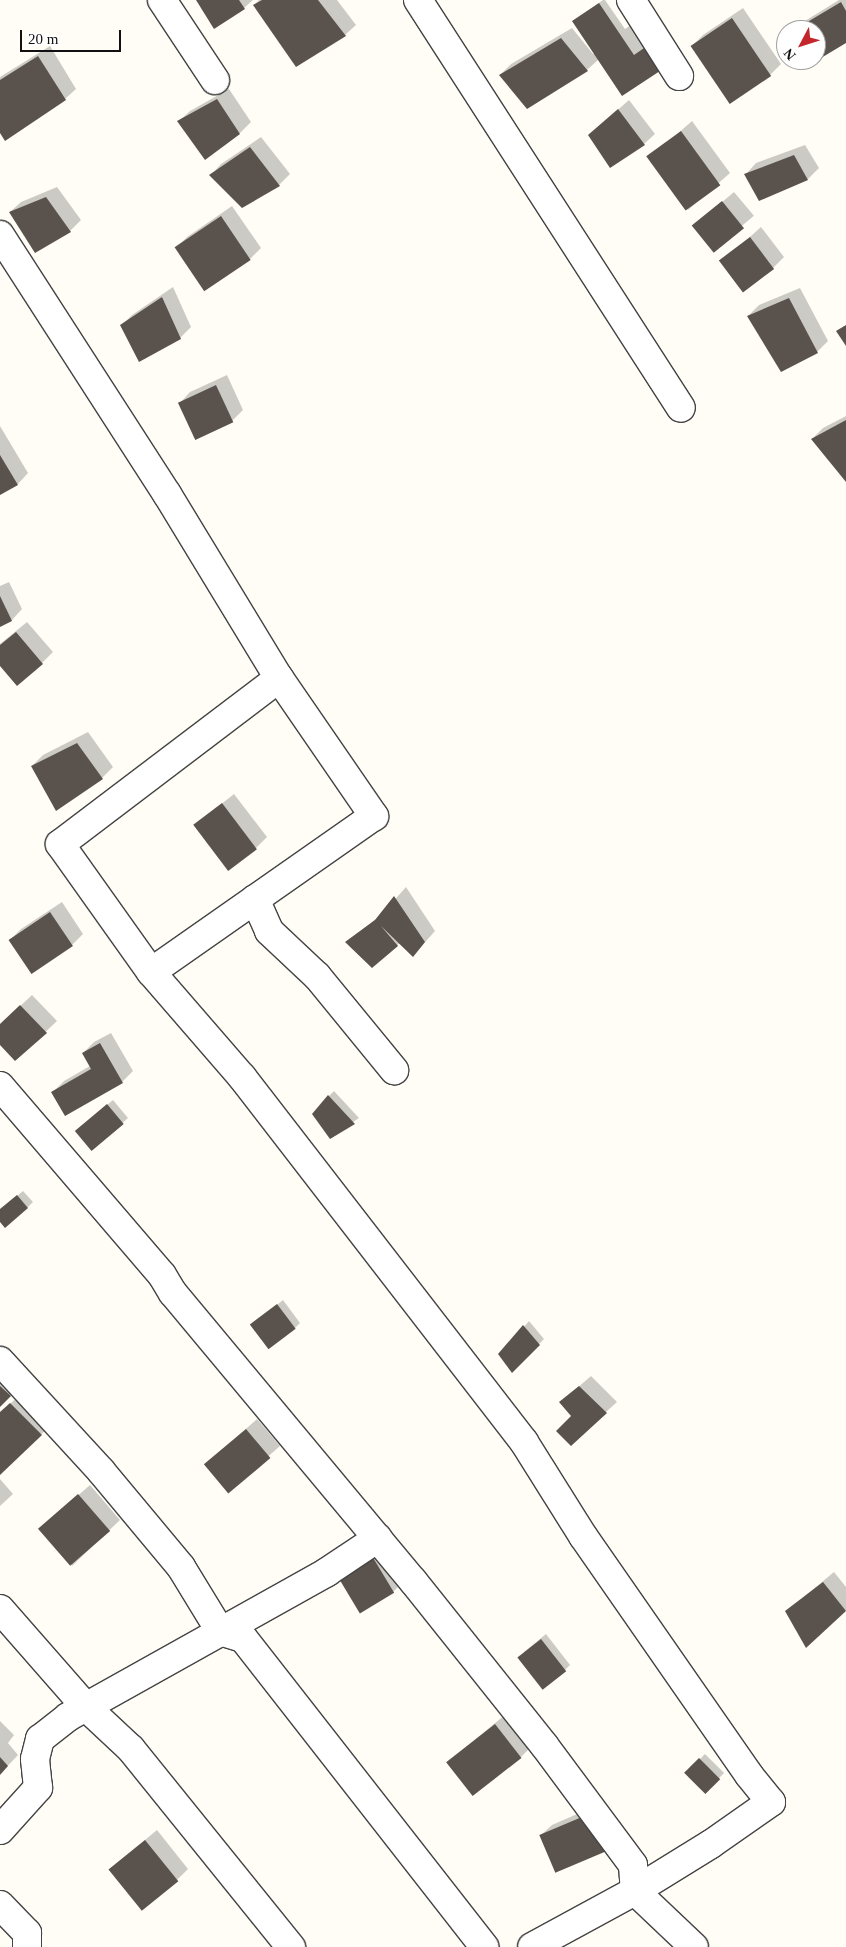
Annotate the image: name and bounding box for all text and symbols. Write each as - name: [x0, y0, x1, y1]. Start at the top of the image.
- scale bar: [22, 20, 124, 52]
- north arrow: [776, 20, 826, 70]
- text: 20 m: [28, 31, 58, 47]
- text: N: [781, 46, 799, 63]

